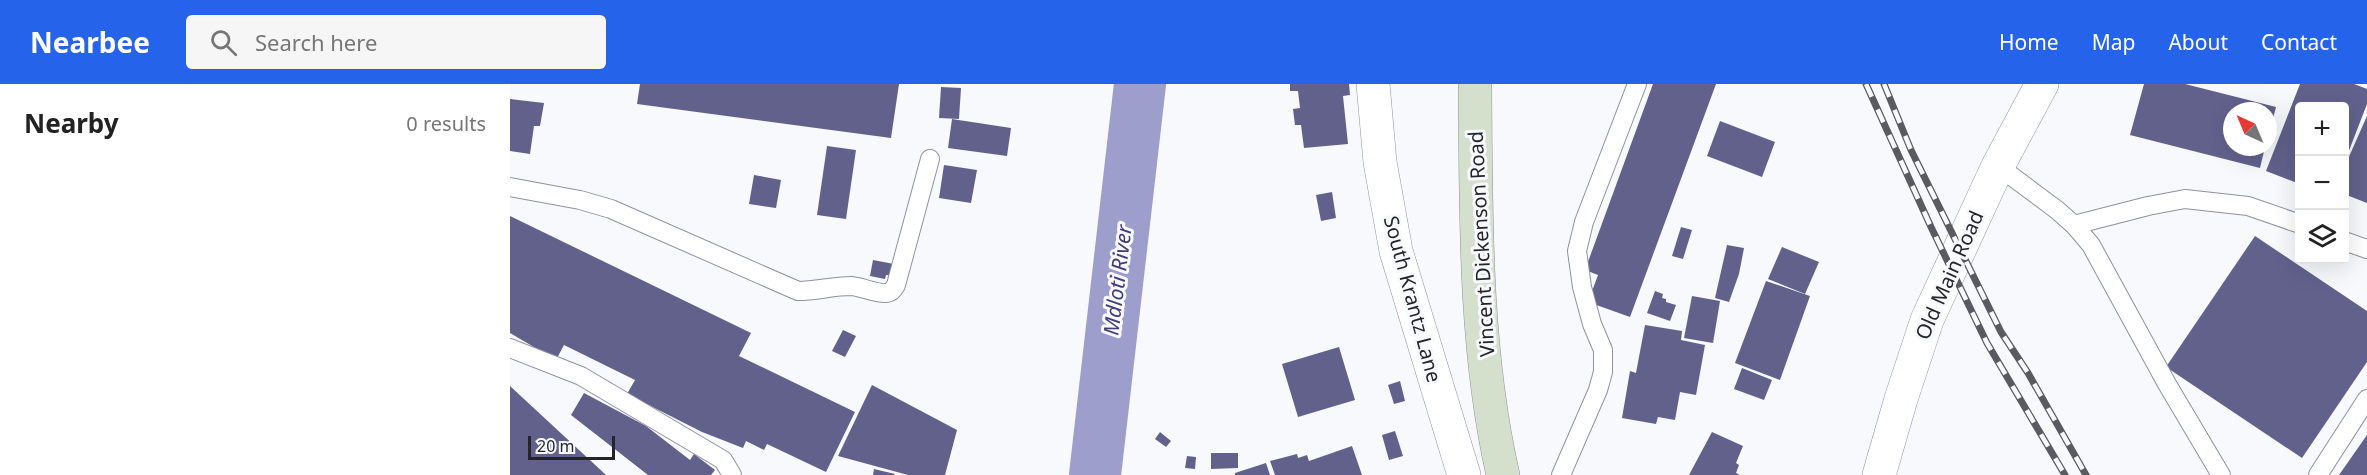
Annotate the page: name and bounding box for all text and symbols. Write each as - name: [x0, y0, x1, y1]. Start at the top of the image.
- search box: [186, 15, 606, 69]
- text: Nearbee: [30, 23, 150, 61]
- icon: search: [207, 26, 240, 59]
- text: Search here: [255, 27, 377, 57]
- text: Home: [1999, 28, 2059, 56]
- text: Map: [2092, 28, 2135, 56]
- text: About: [2168, 28, 2228, 56]
- text: Contact: [2261, 28, 2337, 56]
- north arrow: [2223, 102, 2277, 156]
- map controls: [2295, 102, 2349, 264]
- button: +: [2295, 102, 2349, 156]
- text: Nearby: [24, 105, 119, 141]
- text: 0 results: [406, 110, 486, 137]
- street label: Vincent Dickenson Road: [1462, 130, 1500, 358]
- button: −: [2295, 156, 2349, 210]
- street label: Old Main Road: [1909, 206, 1989, 344]
- button: layers: [2295, 210, 2349, 264]
- street label: South Krantz Lane: [1378, 213, 1448, 385]
- water label: Mdloti River: [1096, 222, 1138, 337]
- scale bar: [528, 433, 615, 460]
- text: 20 m: [537, 435, 574, 457]

